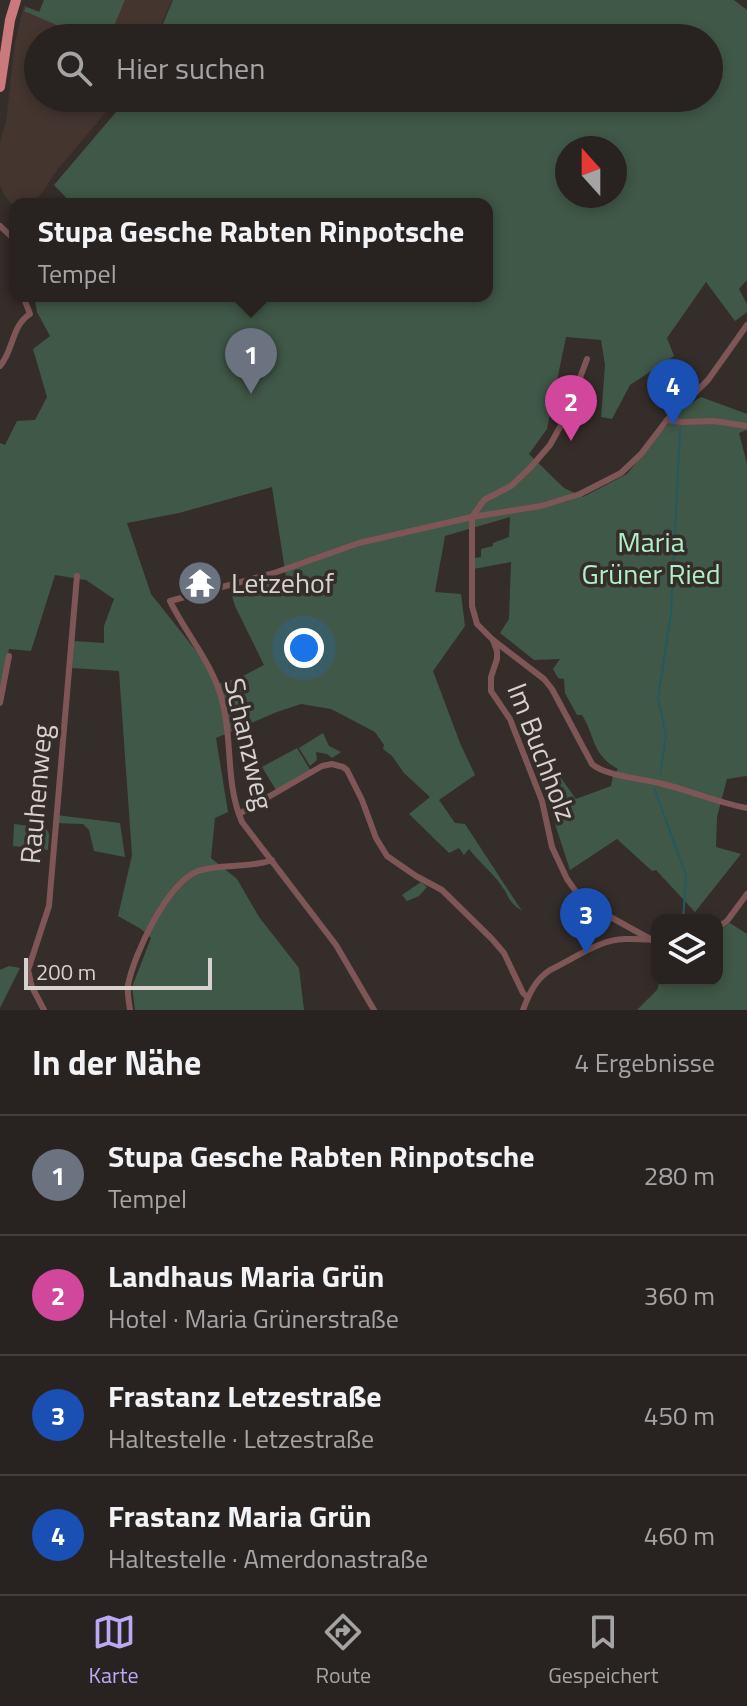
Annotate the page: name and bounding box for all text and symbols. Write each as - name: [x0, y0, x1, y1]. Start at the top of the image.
- search box: [24, 24, 723, 112]
- text: Hier suchen: [116, 45, 265, 91]
- icon: search: [52, 46, 96, 90]
- north arrow: [555, 136, 627, 208]
- popup: [9, 198, 493, 302]
- text: Stupa Gesche Rabten Rinpotsche: [38, 208, 464, 254]
- text: Tempel: [38, 254, 117, 293]
- pin: 1: [225, 328, 277, 394]
- pin: 4: [647, 359, 699, 425]
- pin: 2: [545, 375, 597, 441]
- park label: Maria Grüner Ried: [581, 520, 721, 595]
- temple icon: Letzehof: [176, 559, 224, 607]
- place label: Letzehof: [231, 561, 335, 604]
- your location: [284, 628, 324, 668]
- street label: Schanzweg: [213, 674, 286, 814]
- street label: Im Buchholz: [496, 676, 588, 827]
- street label: Rauhenweg: [8, 722, 63, 866]
- pin: 3: [560, 888, 612, 954]
- map controls: [651, 914, 723, 986]
- button: layers: [651, 914, 723, 986]
- scale bar: [24, 954, 212, 990]
- text: 200 m: [36, 955, 96, 989]
- text: In der Nähe: [32, 1036, 201, 1088]
- text: 4 Ergebnisse: [574, 1043, 715, 1082]
- text: Stupa Gesche Rabten Rinpotsche: [108, 1133, 535, 1179]
- text: 1: [51, 1156, 65, 1195]
- text: 280 m: [644, 1156, 715, 1195]
- text: Tempel: [108, 1179, 187, 1218]
- text: Landhaus Maria Grün: [108, 1253, 384, 1299]
- text: 2: [51, 1276, 65, 1315]
- text: 360 m: [644, 1276, 715, 1315]
- text: Hotel · Maria Grünerstraße: [108, 1299, 399, 1338]
- text: Frastanz Letzestraße: [108, 1373, 382, 1419]
- text: 3: [51, 1396, 65, 1435]
- text: 450 m: [644, 1396, 715, 1435]
- text: Haltestelle · Letzestraße: [108, 1419, 374, 1458]
- text: Frastanz Maria Grün: [108, 1493, 372, 1539]
- text: 4: [51, 1516, 65, 1555]
- text: 460 m: [644, 1516, 715, 1555]
- text: Haltestelle · Amerdonastraße: [108, 1539, 428, 1578]
- tab: Karte: [89, 1610, 139, 1692]
- tab: Route: [316, 1610, 371, 1692]
- tab: Gespeichert: [548, 1610, 658, 1692]

